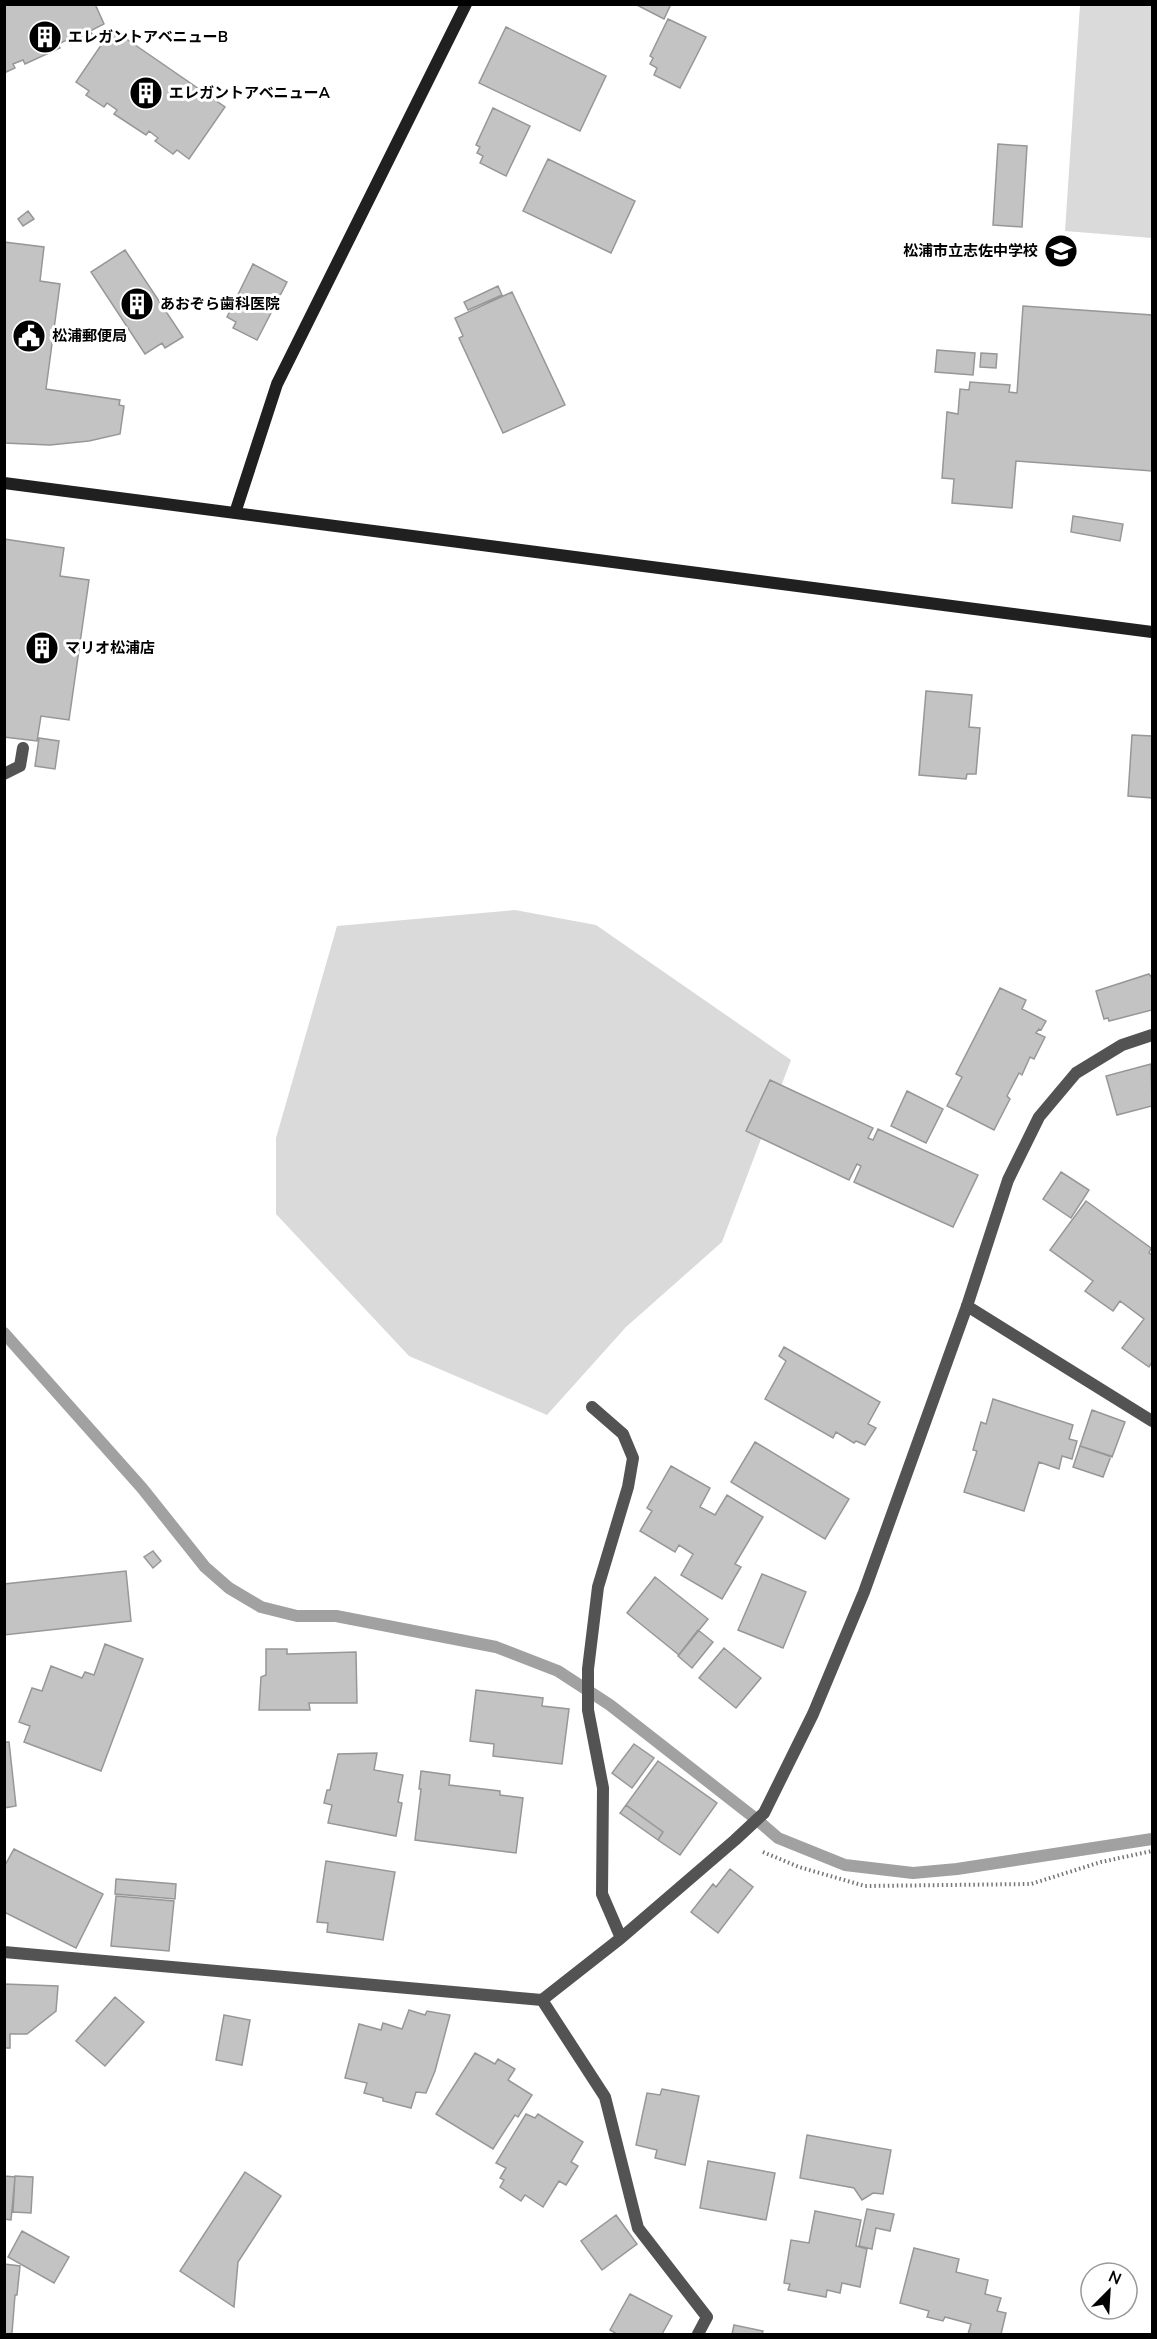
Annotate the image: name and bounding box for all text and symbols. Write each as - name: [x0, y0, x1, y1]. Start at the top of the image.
- building icon: エレガントアベニューB: [27, 19, 63, 55]
- place label: エレガントアベニューB: [68, 27, 228, 47]
- building icon: エレガントアベニューA: [128, 75, 164, 111]
- place label: エレガントアベニューA: [169, 83, 331, 103]
- school or university icon: 松浦市立志佐中学校: [1043, 233, 1079, 269]
- place label: 松浦市立志佐中学校: [903, 241, 1038, 261]
- building icon: あおぞら歯科医院: [119, 286, 155, 322]
- place label: あおぞら歯科医院: [160, 294, 280, 314]
- public building icon: 松浦郵便局: [11, 318, 47, 354]
- place label: 松浦郵便局: [52, 326, 127, 346]
- building icon: マリオ松浦店: [24, 630, 60, 666]
- place label: マリオ松浦店: [65, 638, 155, 658]
- north arrow: [1079, 2261, 1139, 2321]
- text: N: [1105, 2266, 1125, 2291]

